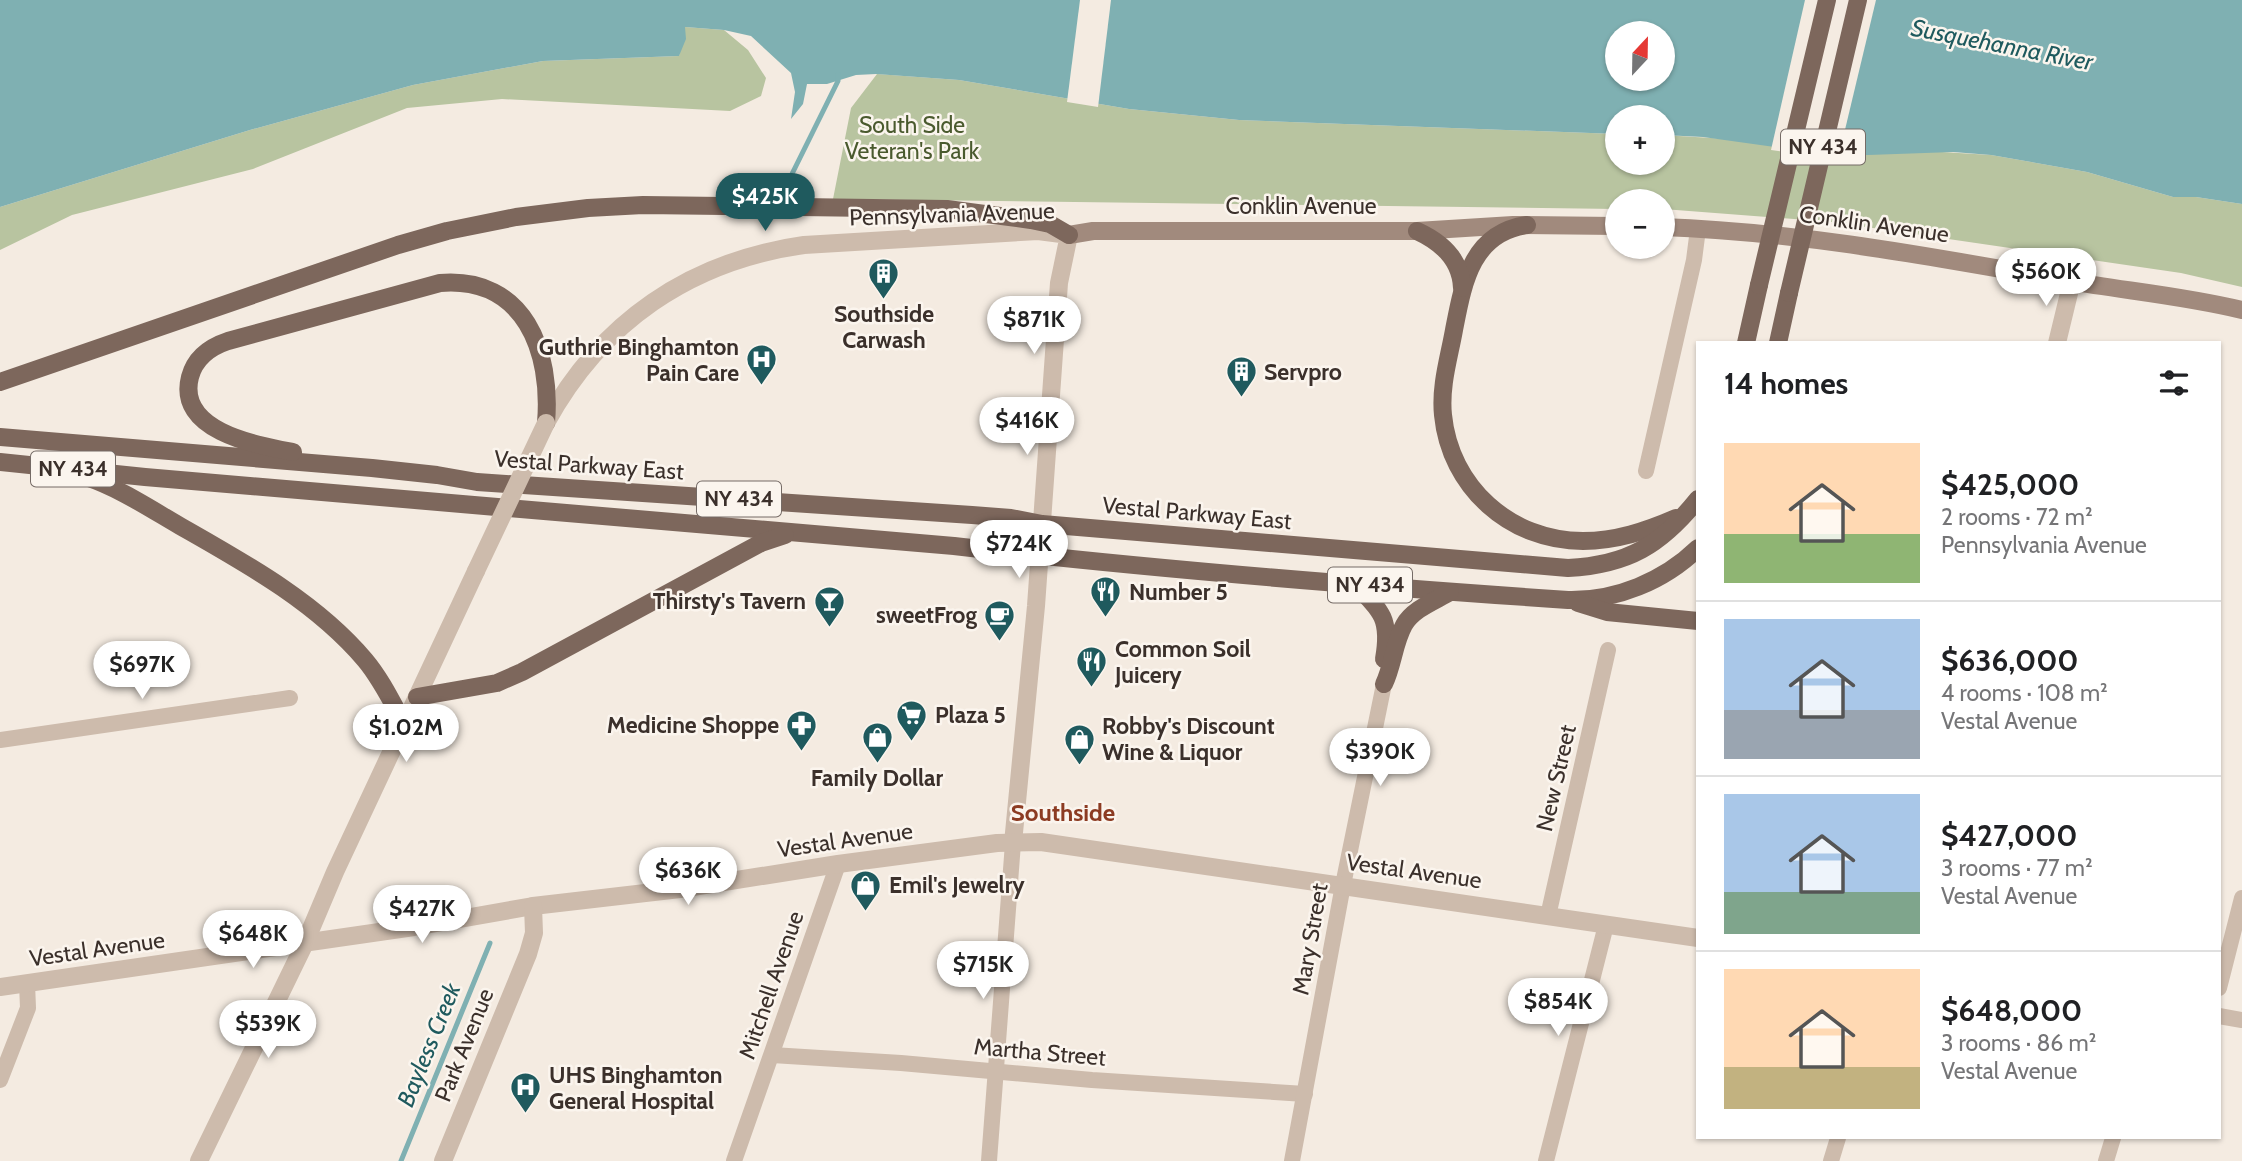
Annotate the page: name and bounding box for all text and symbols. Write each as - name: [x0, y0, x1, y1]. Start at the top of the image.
- water label: Susquehanna River: [1909, 13, 2097, 77]
- north arrow: [1605, 21, 1675, 91]
- map controls: [1605, 21, 1675, 259]
- button: +: [1605, 105, 1675, 175]
- park label: South Side Veteran's Park: [845, 111, 980, 165]
- road number: NY 434: [1781, 130, 1865, 164]
- pin: $425K: [716, 174, 814, 233]
- text: $425K: [732, 182, 798, 210]
- button: −: [1605, 189, 1675, 259]
- street label: Conklin Avenue: [1226, 192, 1377, 220]
- street label: Pennsylvania Avenue: [849, 196, 1056, 232]
- street label: Conklin Avenue: [1797, 200, 1951, 248]
- pin: $560K: [1997, 248, 2095, 308]
- building icon: Southside Carwash: [867, 256, 901, 300]
- text: $560K: [2011, 257, 2081, 285]
- pin: $871K: [985, 296, 1083, 356]
- place label: Southside Carwash: [834, 300, 934, 354]
- text: $871K: [1003, 305, 1065, 333]
- place label: Guthrie Binghamton Pain Care: [539, 333, 739, 387]
- hospital icon: Guthrie Binghamton Pain Care: [745, 343, 779, 387]
- building icon: Servpro: [1224, 355, 1258, 399]
- place label: Servpro: [1264, 358, 1342, 386]
- icon: filters: [2155, 364, 2193, 402]
- text: 14 homes: [1724, 365, 1848, 402]
- pin: $416K: [978, 398, 1076, 457]
- text: $416K: [995, 406, 1059, 434]
- street label: Vestal Parkway East: [493, 444, 685, 486]
- road number: NY 434: [31, 452, 115, 486]
- text: $425,000: [1941, 466, 2079, 503]
- icon: home: [1780, 471, 1864, 555]
- road number: NY 434: [697, 482, 781, 516]
- street label: Vestal Parkway East: [1101, 491, 1293, 535]
- text: 2 rooms · 72 m²: [1941, 503, 2093, 531]
- pin: $724K: [970, 520, 1068, 580]
- text: $724K: [986, 529, 1052, 557]
- text: Pennsylvania Avenue: [1941, 531, 2147, 559]
- road number: NY 434: [1328, 568, 1412, 602]
- restaurant icon: Number 5: [1089, 575, 1123, 619]
- place label: Number 5: [1129, 578, 1228, 606]
- bar icon: Thirsty's Tavern: [812, 584, 846, 628]
- place label: Thirsty's Tavern: [653, 587, 806, 615]
- cafe icon: sweetFrog: [983, 598, 1017, 642]
- place label: sweetFrog: [876, 601, 977, 629]
- place label: Common Soil Juicery: [1114, 635, 1251, 689]
- pin: $697K: [93, 642, 191, 701]
- text: $636,000: [1941, 642, 2079, 679]
- restaurant icon: Common Soil Juicery: [1075, 645, 1109, 689]
- icon: home: [1780, 647, 1864, 731]
- text: $697K: [109, 650, 175, 678]
- text: 4 rooms · 108 m²: [1941, 679, 2108, 707]
- supermarket icon: Plaza 5: [895, 698, 929, 742]
- place label: Plaza 5: [935, 701, 1006, 729]
- pin: $1.02M: [349, 704, 463, 764]
- text: Vestal Avenue: [1941, 707, 2077, 735]
- pharmacy icon: Medicine Shoppe: [785, 708, 819, 752]
- place label: Medicine Shoppe: [607, 711, 779, 739]
- place label: Robby's Discount Wine & Liquor: [1102, 712, 1275, 766]
- text: $1.02M: [369, 713, 443, 741]
- shop icon: Family Dollar: [860, 720, 894, 764]
- shop icon: Robby's Discount Wine & Liquor: [1062, 722, 1096, 766]
- street label: New Street: [1530, 722, 1582, 834]
- pin: $390K: [1331, 728, 1429, 788]
- text: $390K: [1345, 737, 1415, 765]
- place label: Family Dollar: [811, 764, 944, 792]
- district label: Southside: [1011, 798, 1115, 827]
- street label: Vestal Avenue: [776, 817, 915, 863]
- text: $427,000: [1941, 817, 2077, 854]
- icon: home: [1780, 822, 1864, 906]
- pin: $636K: [639, 848, 737, 907]
- street label: Vestal Avenue: [1345, 848, 1484, 894]
- text: 3 rooms · 77 m²: [1941, 854, 2093, 882]
- text: $636K: [655, 856, 721, 884]
- shop icon: Emil's Jewelry: [849, 868, 883, 912]
- place label: Emil's Jewelry: [889, 871, 1025, 899]
- street label: Mary Street: [1286, 881, 1334, 997]
- text: Vestal Avenue: [1941, 882, 2077, 910]
- pin: $427K: [373, 886, 471, 945]
- text: $427K: [389, 894, 455, 922]
- street label: Mitchell Avenue: [733, 907, 809, 1063]
- pin: $648K: [204, 911, 302, 970]
- text: $648K: [219, 919, 287, 947]
- street label: Vestal Avenue: [28, 926, 167, 972]
- pin: $715K: [934, 942, 1032, 1001]
- text: $715K: [953, 950, 1013, 978]
- water label: Bayless Creek: [391, 978, 467, 1111]
- pin: $854K: [1509, 978, 1607, 1038]
- street label: Park Avenue: [429, 984, 499, 1106]
- text: $854K: [1524, 987, 1592, 1015]
- text: $648,000: [1941, 992, 2082, 1029]
- icon: home: [1780, 997, 1864, 1081]
- pin: $539K: [219, 1000, 317, 1060]
- text: $539K: [235, 1009, 301, 1037]
- text: 3 rooms · 86 m²: [1941, 1029, 2096, 1057]
- street label: Martha Street: [973, 1032, 1107, 1072]
- text: Vestal Avenue: [1941, 1057, 2077, 1085]
- place label: UHS Binghamton General Hospital: [549, 1061, 723, 1115]
- hospital icon: UHS Binghamton General Hospital: [509, 1071, 543, 1115]

